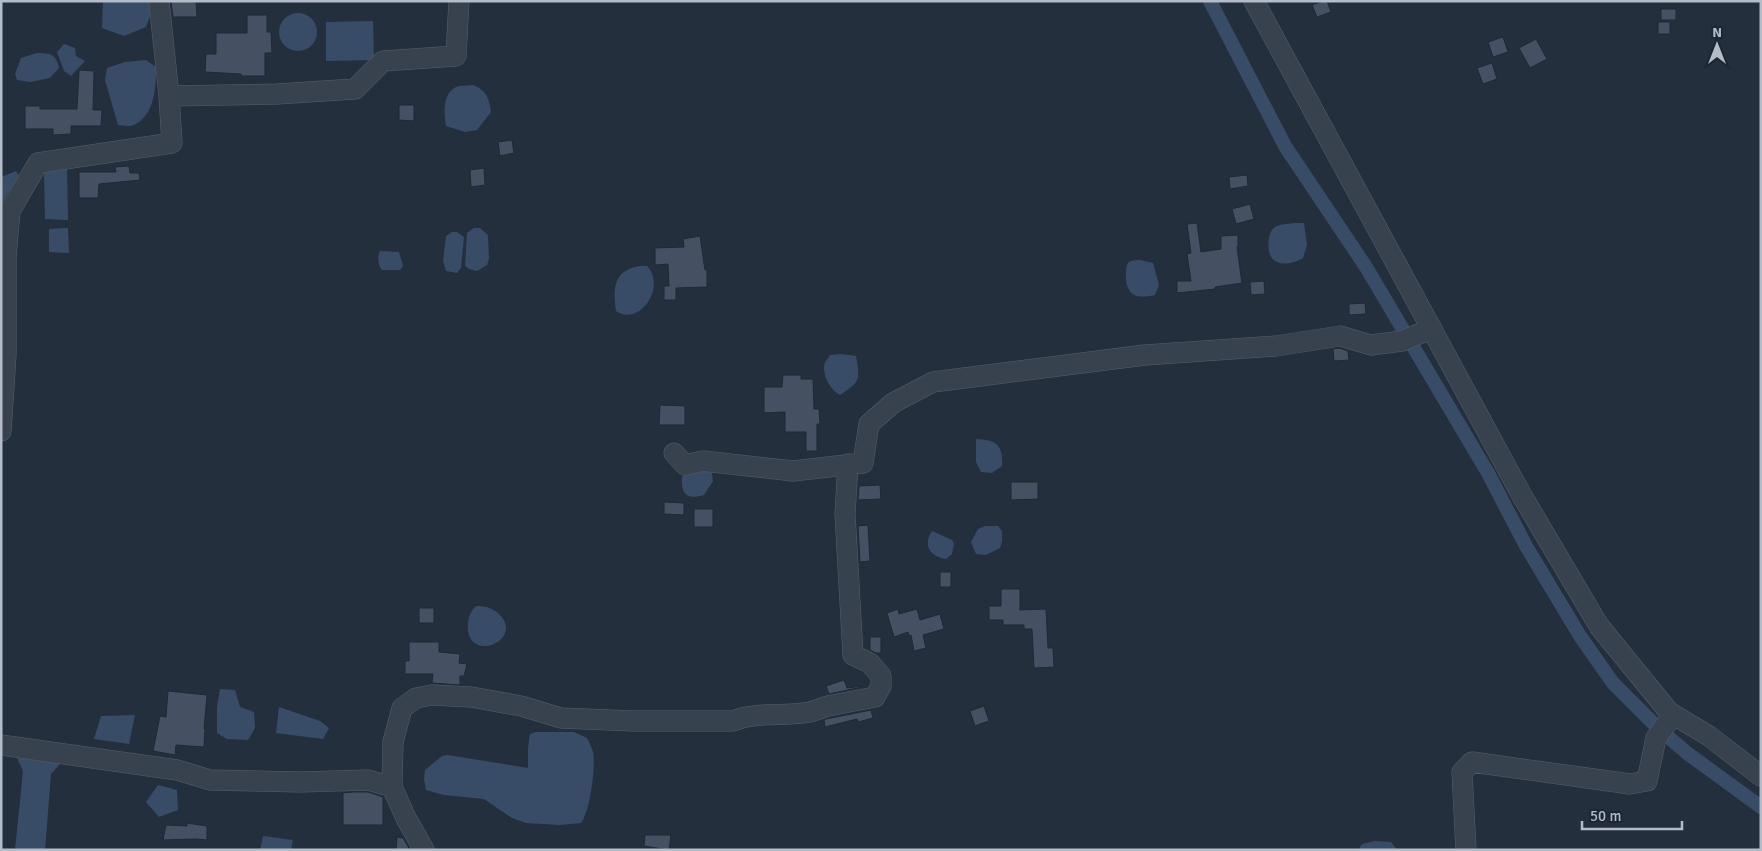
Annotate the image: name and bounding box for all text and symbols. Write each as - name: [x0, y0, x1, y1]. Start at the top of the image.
- north arrow: [1692, 20, 1742, 70]
- text: N: [1712, 24, 1722, 41]
- scale bar: [1582, 798, 1682, 830]
- text: 50 m: [1590, 807, 1621, 825]

